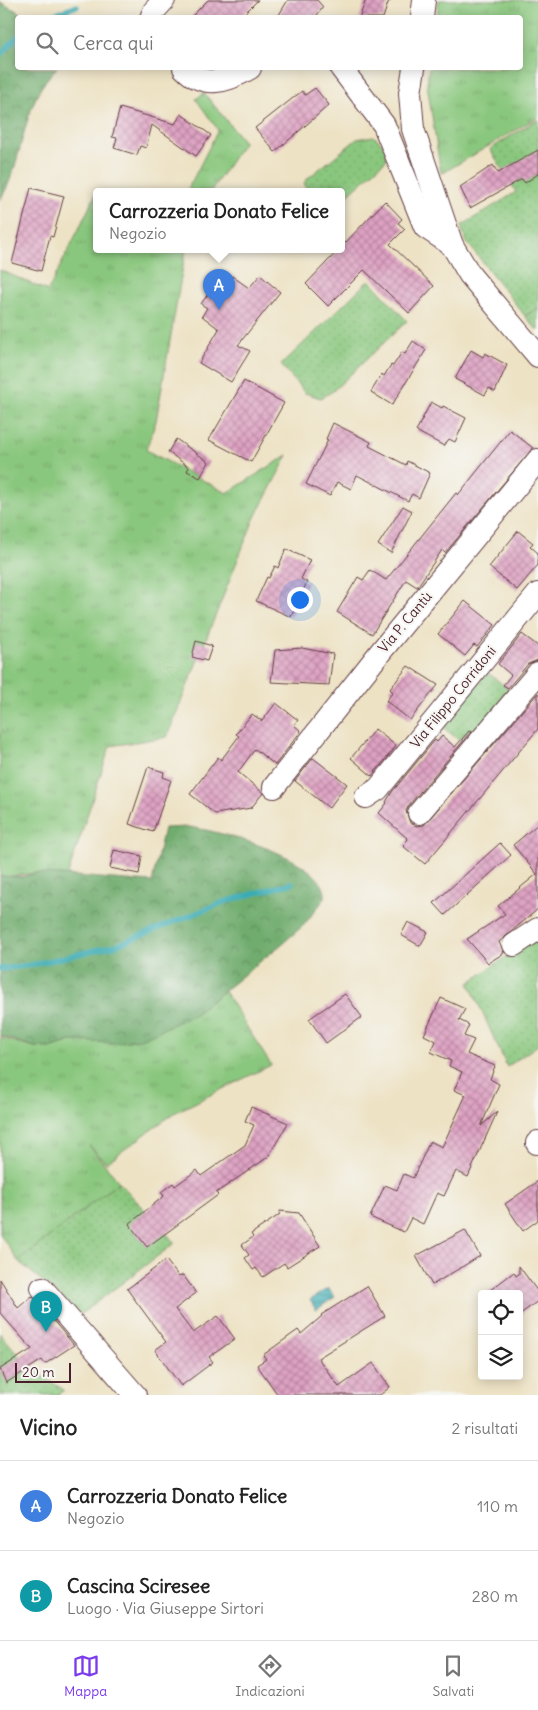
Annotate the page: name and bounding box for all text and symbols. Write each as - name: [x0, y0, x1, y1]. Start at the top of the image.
- search box: [15, 15, 523, 70]
- icon: search: [33, 29, 61, 57]
- text: Cerca qui: [73, 31, 154, 55]
- popup: [93, 188, 345, 253]
- text: Carrozzeria Donato Felice: [109, 199, 329, 223]
- text: Negozio: [109, 223, 167, 243]
- pin: A: [203, 269, 235, 310]
- your location: [287, 587, 313, 613]
- street label: Via P. Cantù: [374, 588, 436, 656]
- street label: Via Filippo Corridoni: [406, 642, 500, 752]
- map controls: [478, 1290, 523, 1380]
- button: locate: [478, 1290, 523, 1335]
- pin: B: [30, 1291, 62, 1332]
- button: layers: [478, 1335, 523, 1380]
- scale bar: [15, 1360, 71, 1383]
- text: 20 m: [22, 1363, 55, 1381]
- text: Vicino: [20, 1414, 77, 1441]
- text: 2 risultati: [452, 1418, 518, 1438]
- text: Carrozzeria Donato Felice: [67, 1484, 287, 1508]
- text: A: [31, 1496, 41, 1516]
- text: 110 m: [477, 1496, 518, 1516]
- text: Negozio: [67, 1508, 125, 1528]
- text: Cascina Sciresee: [67, 1574, 210, 1598]
- text: B: [31, 1586, 41, 1606]
- text: 280 m: [472, 1586, 518, 1606]
- text: Luogo · Via Giuseppe Sirtori: [67, 1598, 264, 1618]
- tab: Mappa: [64, 1652, 107, 1700]
- tab: Indicazioni: [235, 1652, 305, 1700]
- tab: Salvati: [433, 1652, 474, 1700]

